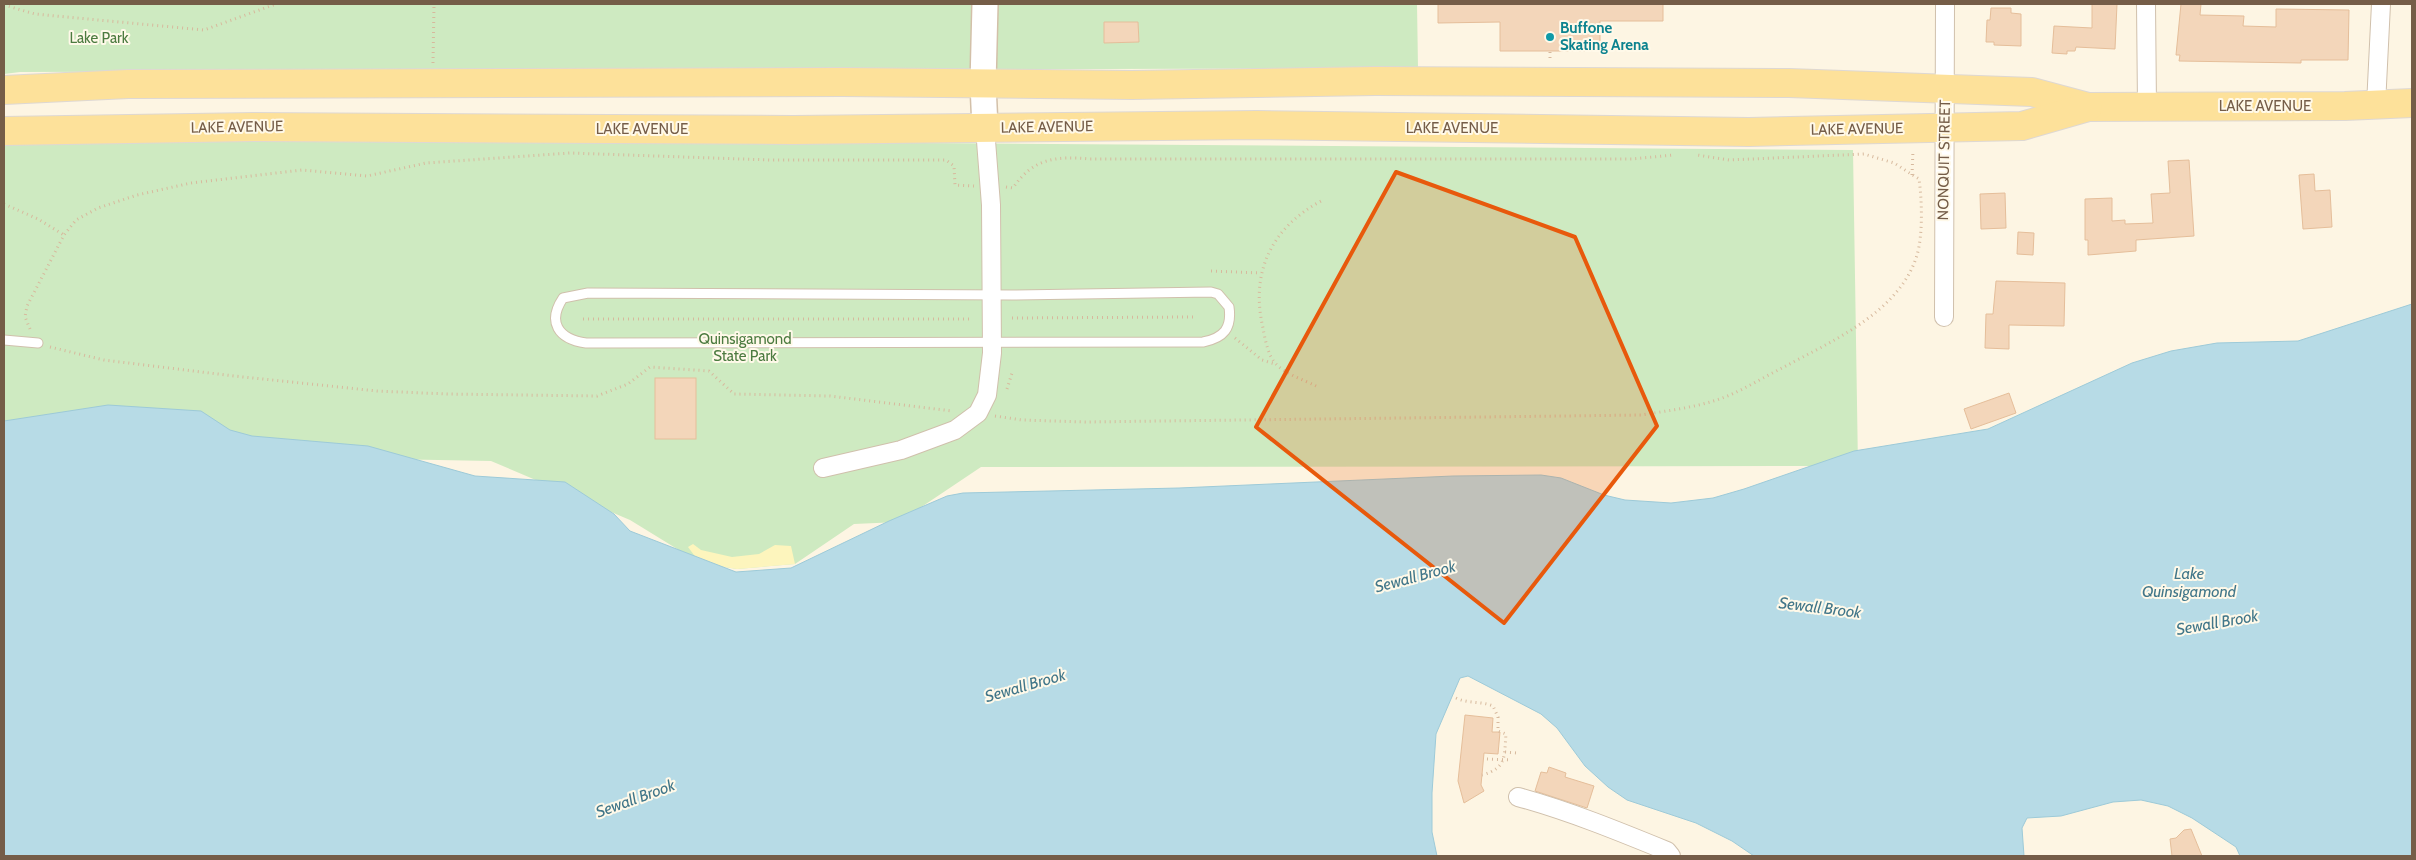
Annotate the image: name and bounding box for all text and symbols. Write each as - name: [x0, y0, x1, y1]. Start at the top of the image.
- place label: Buffone Skating Arena: [1560, 19, 1649, 54]
- park label: Lake Park: [69, 29, 129, 47]
- marker: Buffone Skating Arena: [1544, 31, 1556, 43]
- street label: LAKE AVENUE: [2219, 97, 2311, 115]
- street label: NONQUIT STREET: [1934, 100, 1954, 220]
- street label: LAKE AVENUE: [191, 117, 283, 137]
- street label: LAKE AVENUE: [1001, 117, 1093, 137]
- street label: LAKE AVENUE: [1406, 119, 1498, 137]
- street label: LAKE AVENUE: [1811, 119, 1903, 139]
- street label: LAKE AVENUE: [596, 120, 688, 138]
- park label: Quinsigamond State Park: [698, 330, 792, 365]
- water label: Sewall Brook: [1373, 556, 1459, 596]
- water label: Lake Quinsigamond: [2142, 564, 2237, 601]
- water label: Sewall Brook: [1778, 593, 1863, 622]
- water label: Sewall Brook: [2175, 606, 2261, 639]
- water label: Sewall Brook: [983, 665, 1069, 706]
- water label: Sewall Brook: [593, 775, 678, 822]

